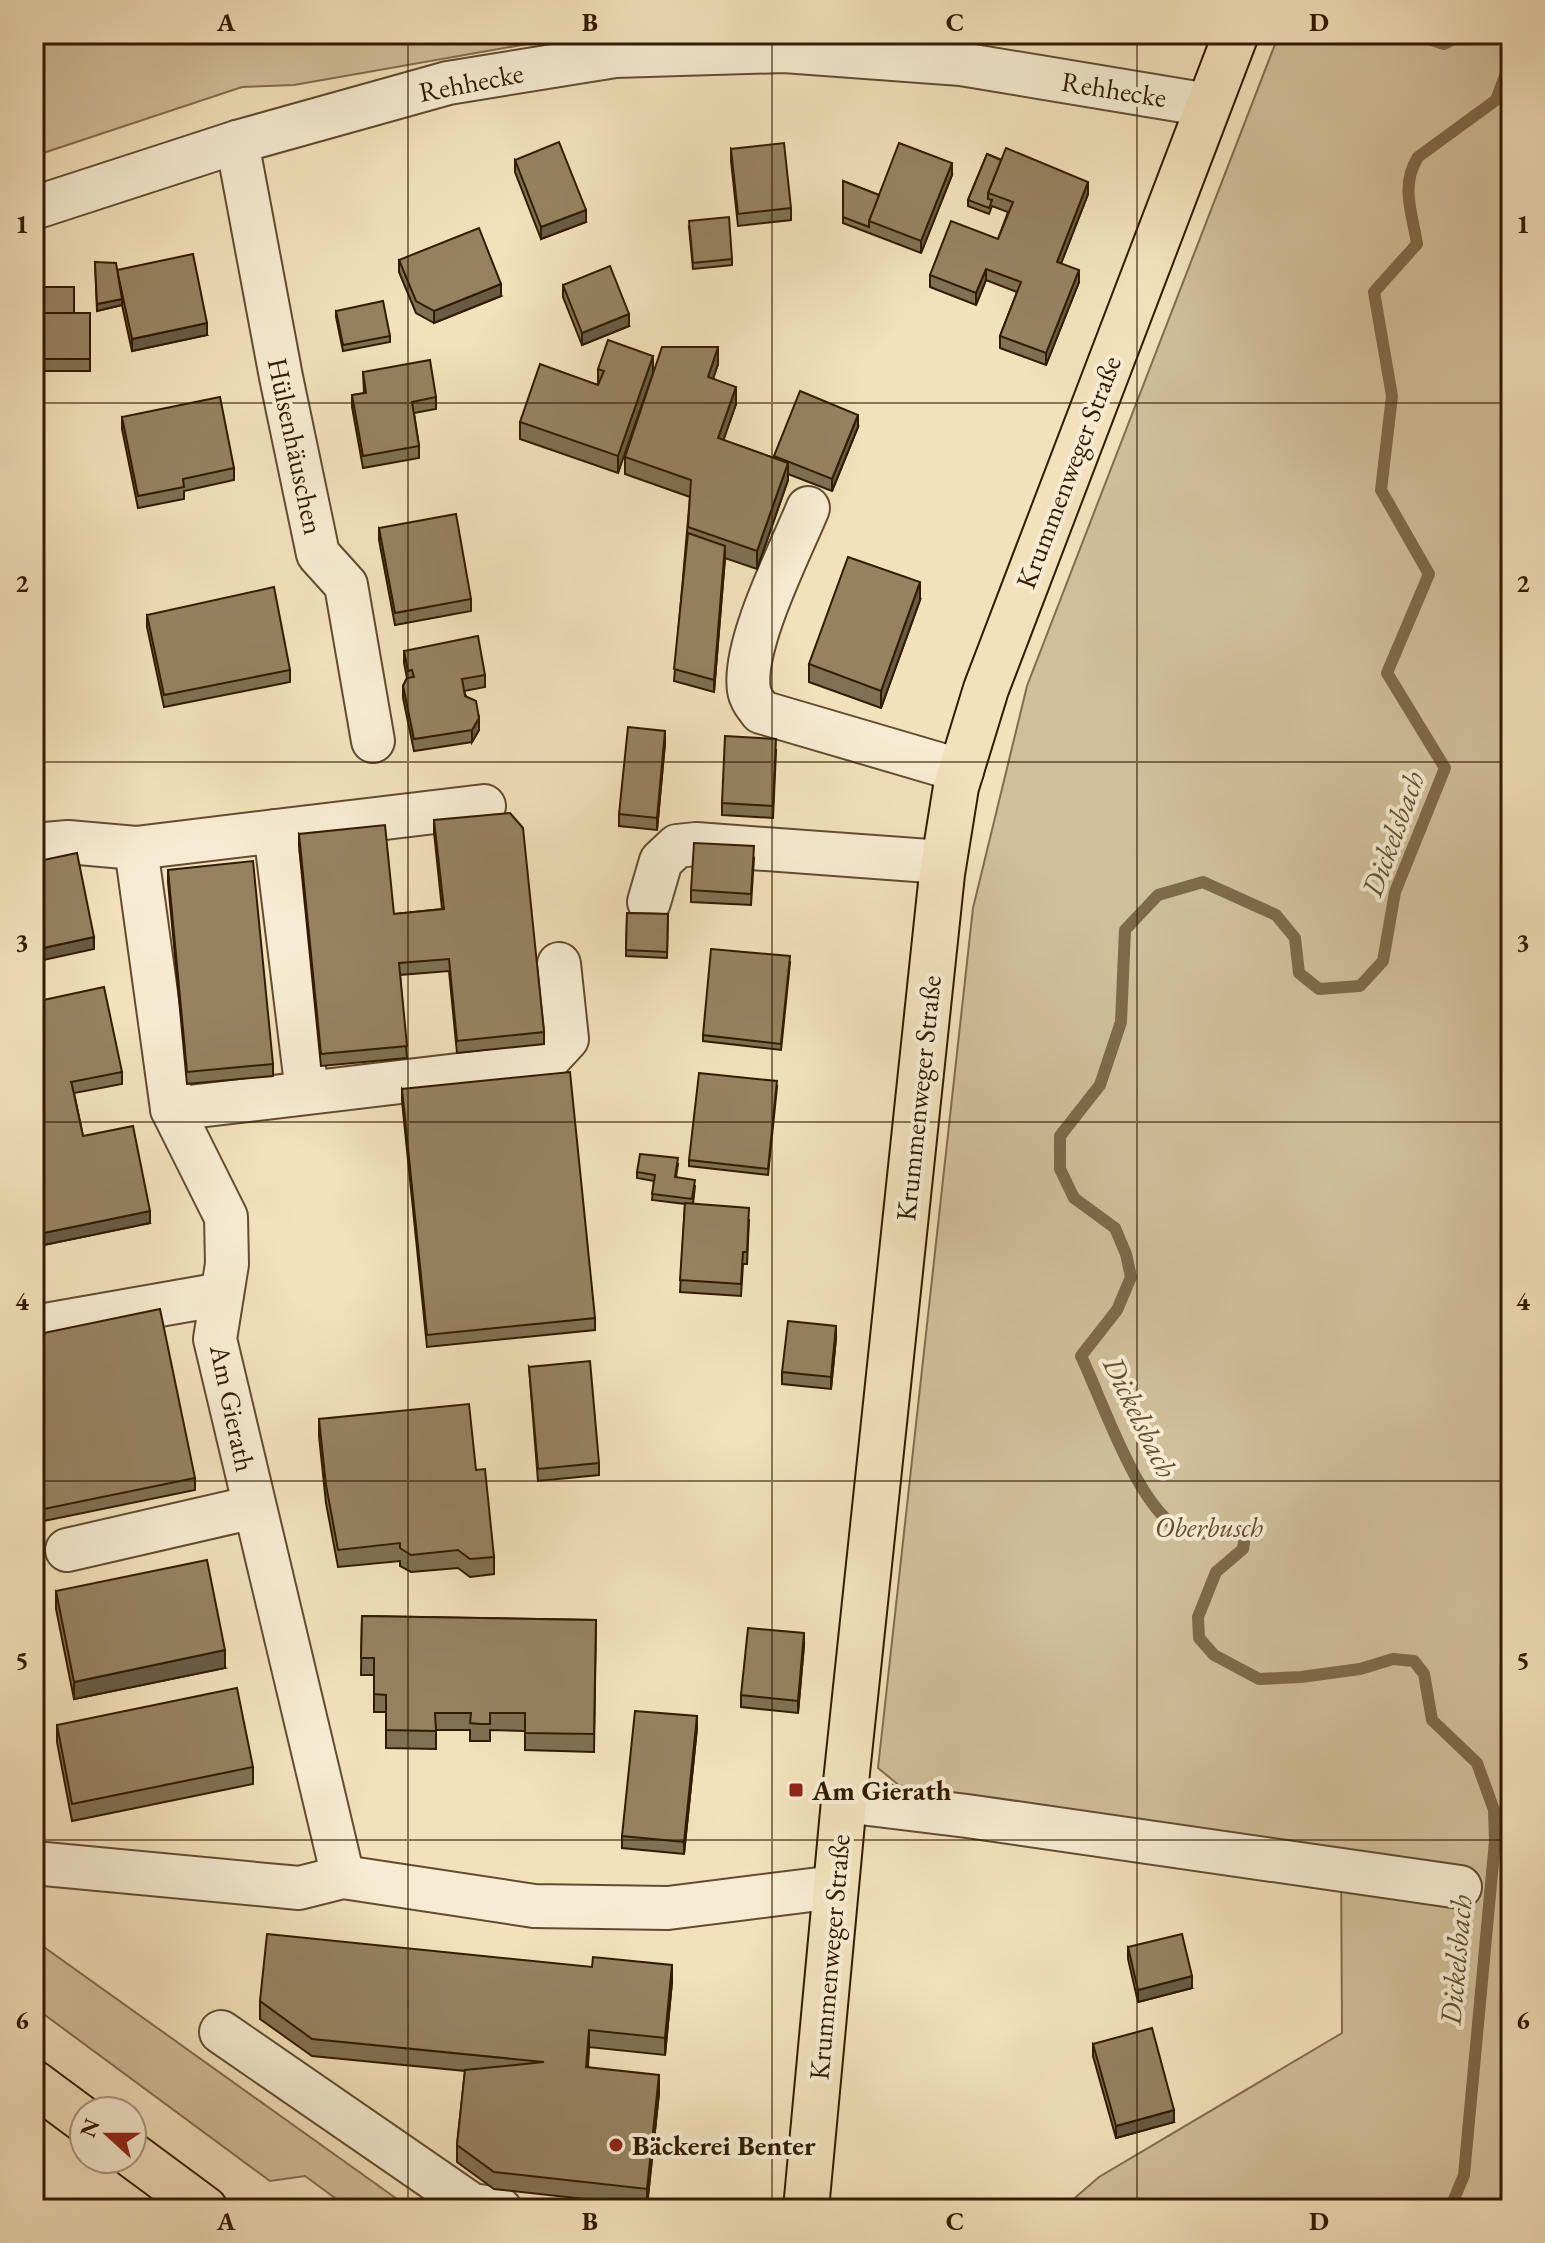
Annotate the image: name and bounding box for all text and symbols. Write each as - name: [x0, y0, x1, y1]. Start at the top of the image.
- text: A: [216, 5, 236, 39]
- text: B: [582, 5, 598, 39]
- text: C: [946, 5, 964, 39]
- text: D: [1309, 5, 1329, 39]
- street label: Rehhecke: [416, 54, 526, 110]
- street label: Rehhecke: [1059, 63, 1169, 115]
- text: 1: [15, 207, 29, 241]
- text: 1: [1516, 207, 1530, 241]
- street label: Krummenweger Straße: [1007, 350, 1129, 594]
- street label: Hülsenhäuschen: [260, 354, 332, 538]
- text: 2: [15, 566, 29, 600]
- text: 2: [1516, 566, 1530, 600]
- water label: Dickelsbach: [1352, 765, 1433, 903]
- text: 3: [15, 925, 29, 959]
- text: 3: [1516, 925, 1530, 959]
- street label: Krummenweger Straße: [887, 973, 949, 1222]
- text: 4: [15, 1284, 29, 1318]
- text: 4: [1516, 1284, 1530, 1318]
- street label: Am Gierath: [202, 1340, 264, 1475]
- water label: Dickelsbach: [1094, 1349, 1187, 1484]
- park label: Oberbusch: [1155, 1509, 1264, 1545]
- text: 5: [15, 1643, 29, 1677]
- text: 5: [1516, 1643, 1530, 1677]
- place label: Am Gierath: [811, 1772, 952, 1808]
- marker: Am Gierath: [787, 1781, 805, 1799]
- street label: Krummenweger Straße: [800, 1833, 858, 2081]
- water label: Dickelsbach: [1430, 1893, 1481, 2028]
- text: 6: [15, 2003, 29, 2037]
- text: 6: [1516, 2003, 1530, 2037]
- north arrow: [68, 2095, 148, 2175]
- text: N: [73, 2114, 107, 2142]
- place label: Bäckerei Benter: [632, 2127, 816, 2163]
- marker: Bäckerei Benter: [607, 2136, 625, 2154]
- text: A: [216, 2204, 236, 2238]
- text: B: [582, 2204, 598, 2238]
- text: C: [946, 2204, 964, 2238]
- text: D: [1309, 2204, 1329, 2238]

